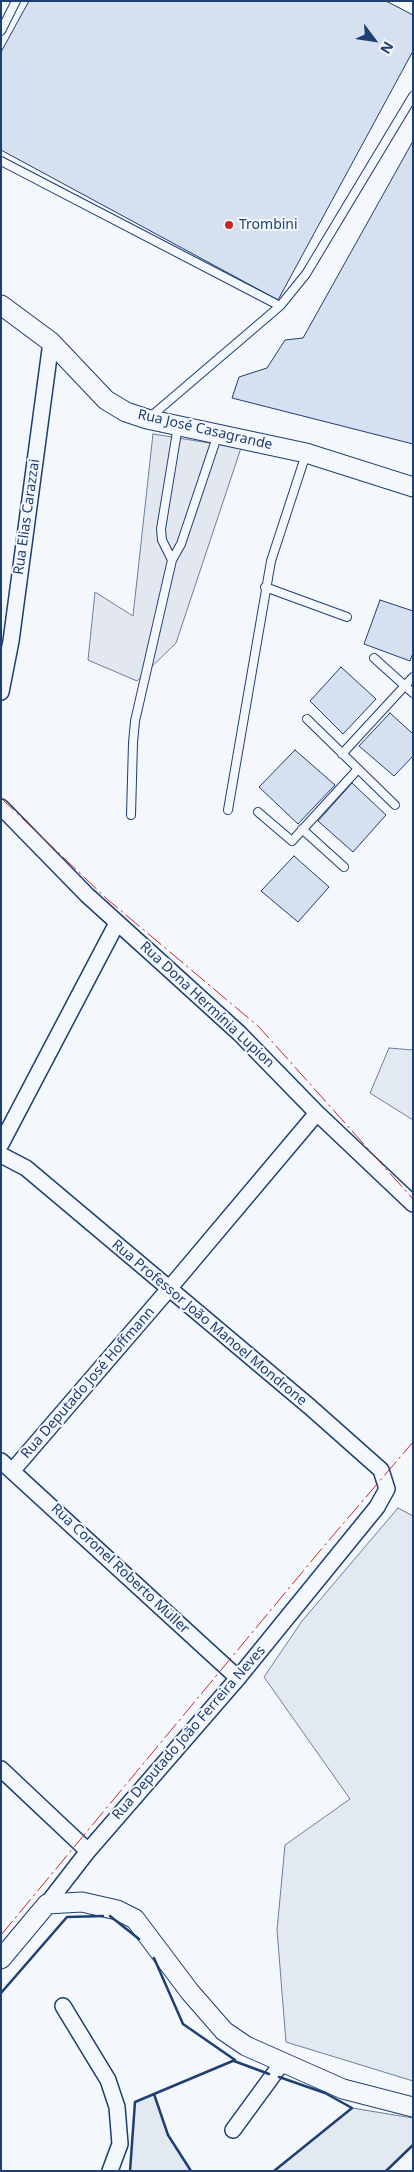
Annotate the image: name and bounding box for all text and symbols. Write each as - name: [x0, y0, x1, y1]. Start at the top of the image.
- north arrow: [349, 15, 399, 65]
- text: N: [376, 38, 398, 58]
- place label: Trombini: [239, 217, 298, 233]
- marker: Trombini: [223, 219, 235, 231]
- street label: Rua José Casagrande: [136, 406, 274, 454]
- street label: Rua Elias Carazzai: [11, 458, 43, 576]
- street label: Rua Dona Hermínia Lupion: [136, 938, 278, 1072]
- street label: Rua Professor João Manoel Mondrone: [108, 1236, 310, 1410]
- street label: Rua Deputado José Hoffmann: [18, 1304, 158, 1462]
- street label: Rua Coronel Roberto Müller: [47, 1501, 193, 1637]
- street label: Rua Deputado João Ferreira Neves: [109, 1643, 269, 1823]

